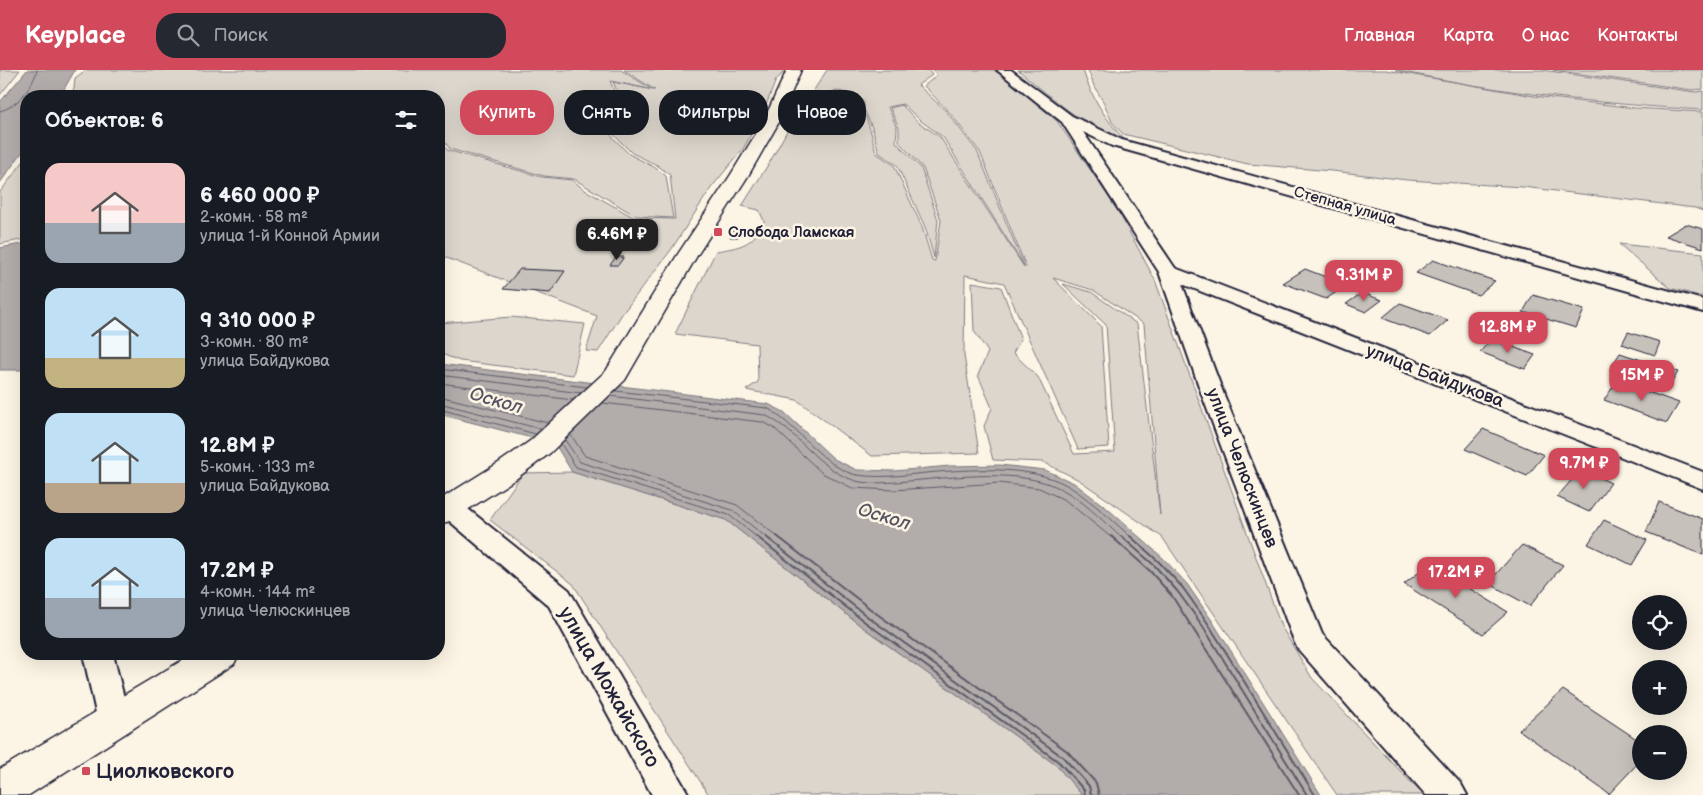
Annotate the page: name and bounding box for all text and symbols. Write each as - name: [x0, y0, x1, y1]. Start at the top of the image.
- search box: [156, 13, 506, 58]
- text: Keyplace: [25, 21, 126, 50]
- icon: search: [174, 21, 202, 49]
- text: Поиск: [214, 24, 268, 47]
- text: Главная: [1344, 25, 1415, 46]
- text: Карта: [1443, 25, 1494, 46]
- text: О нас: [1522, 25, 1569, 46]
- text: Контакты: [1597, 25, 1678, 46]
- chip: Купить: [460, 90, 554, 135]
- chip: Снять: [564, 90, 649, 135]
- chip: Фильтры: [659, 90, 768, 135]
- chip: Новое: [778, 90, 866, 135]
- icon: filters: [392, 106, 420, 134]
- text: Объектов: 6: [45, 108, 164, 133]
- street label: Степная улица: [1292, 182, 1398, 230]
- icon: home: [85, 183, 145, 243]
- text: 6 460 000 ₽: [200, 183, 319, 208]
- text: 2-комн. · 58 m²: [200, 208, 308, 227]
- pin: 6.46M ₽: [571, 218, 663, 261]
- place label: Слобода Ламская: [728, 223, 854, 242]
- text: 6.46M ₽: [587, 225, 647, 244]
- marker: Слобода Ламская: [712, 226, 724, 238]
- text: улица 1-й Конной Армии: [200, 227, 380, 246]
- pin: 9.31M ₽: [1318, 260, 1410, 302]
- text: 9.31M ₽: [1336, 266, 1392, 285]
- icon: home: [85, 308, 145, 368]
- text: 9 310 000 ₽: [200, 308, 315, 333]
- pin: 12.8M ₽: [1462, 312, 1554, 354]
- text: 12.8M ₽: [1480, 318, 1536, 337]
- text: 3-комн. · 80 m²: [200, 333, 309, 352]
- street label: улица Байдукова: [1363, 340, 1507, 412]
- text: улица Байдукова: [200, 352, 330, 371]
- pin: 15M ₽: [1607, 360, 1677, 402]
- text: 15M ₽: [1620, 366, 1664, 385]
- water label: Оскол: [467, 383, 525, 420]
- street label: улица Челюскинцев: [1202, 385, 1282, 551]
- icon: home: [85, 433, 145, 493]
- text: 12.8M ₽: [200, 433, 275, 458]
- pin: 9.7M ₽: [1543, 448, 1625, 490]
- text: 9.7M ₽: [1559, 454, 1609, 473]
- text: 5-комн. · 133 m²: [200, 458, 315, 477]
- text: улица Байдукова: [200, 477, 330, 496]
- water label: Оскол: [855, 498, 913, 536]
- pin: 17.2M ₽: [1410, 556, 1502, 599]
- icon: home: [85, 558, 145, 618]
- text: 17.2M ₽: [200, 558, 274, 583]
- text: 17.2M ₽: [1428, 563, 1484, 582]
- text: 4-комн. · 144 m²: [200, 583, 316, 602]
- map controls: [1632, 595, 1687, 780]
- button: locate: [1632, 595, 1687, 650]
- text: улица Челюскинцев: [200, 602, 350, 621]
- street label: улица Можайского: [553, 602, 665, 772]
- button: +: [1632, 660, 1687, 715]
- button: −: [1632, 725, 1687, 780]
- place label: Циолковского: [96, 759, 234, 784]
- marker: Циолковского: [80, 765, 92, 777]

